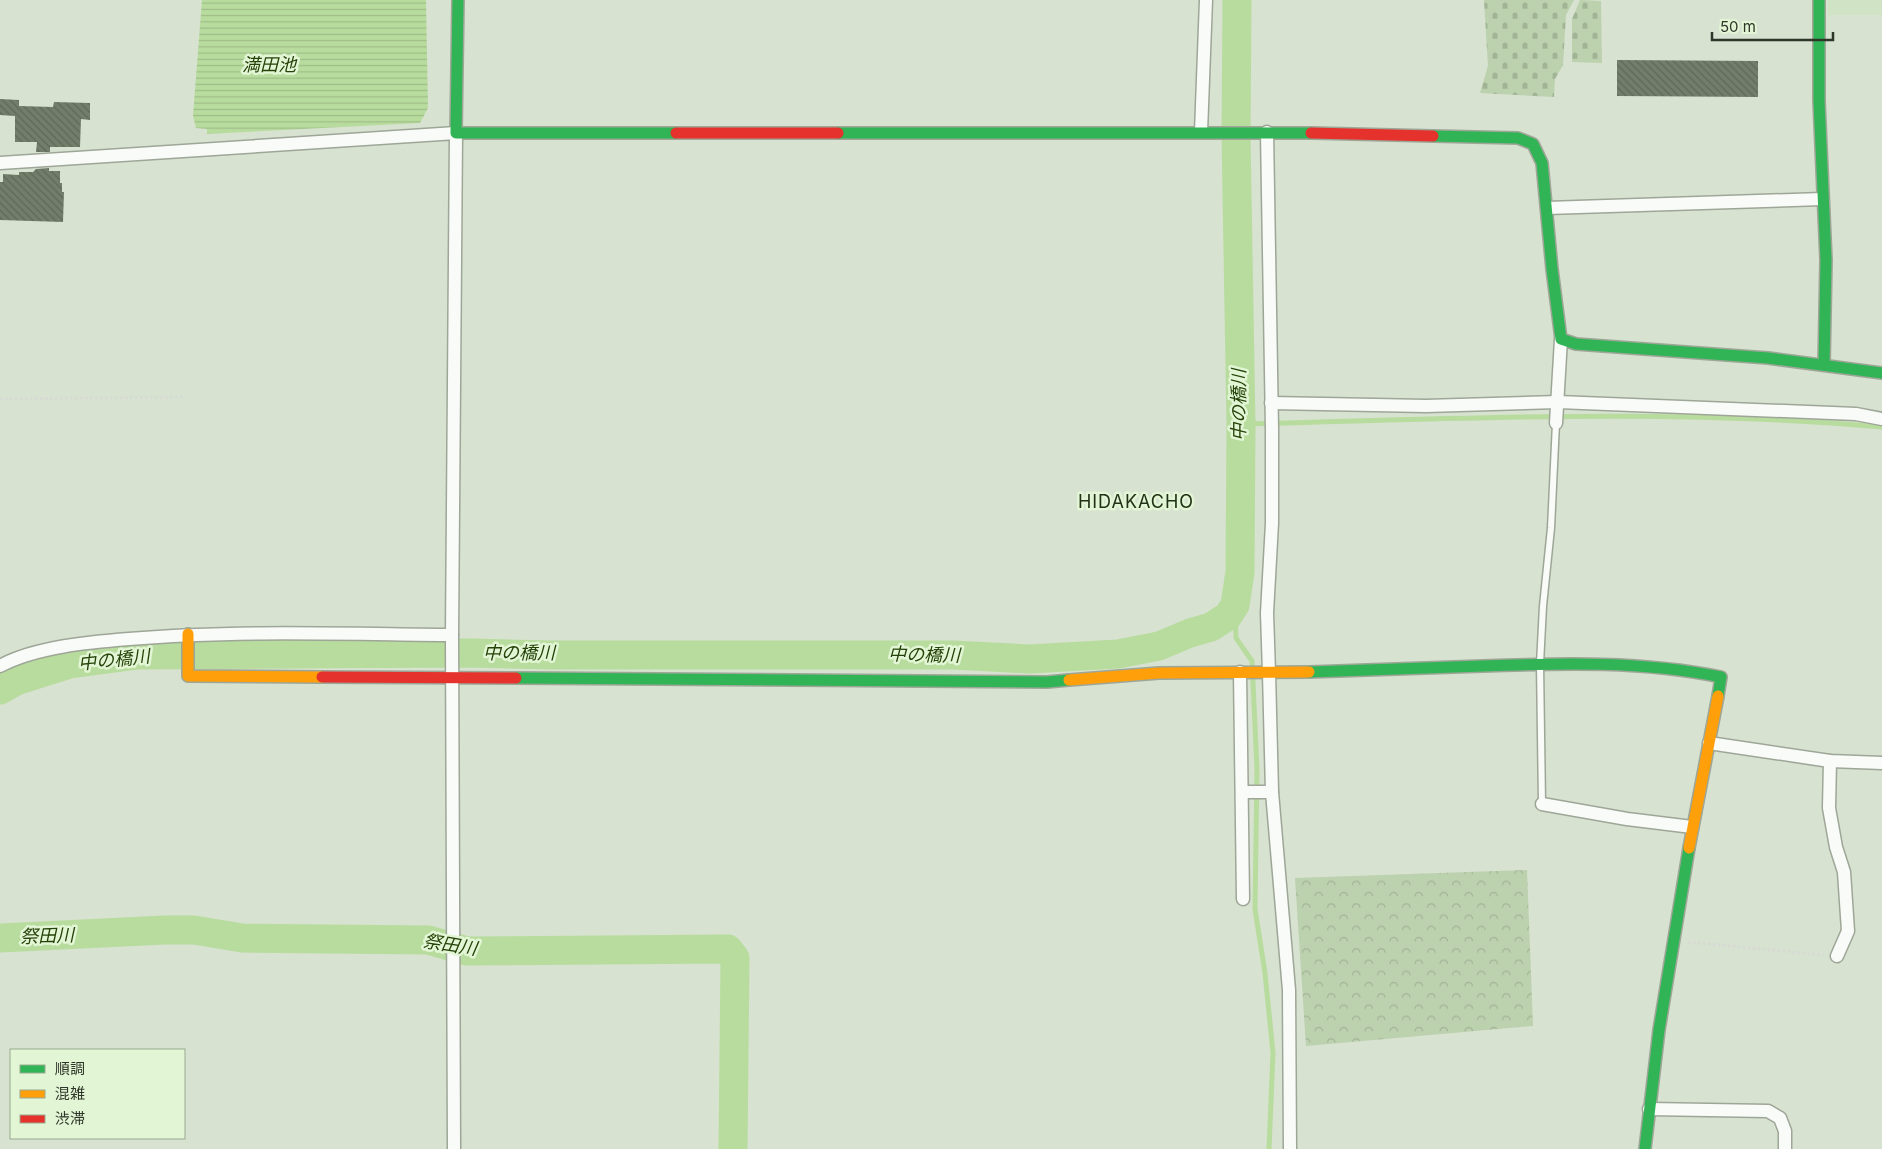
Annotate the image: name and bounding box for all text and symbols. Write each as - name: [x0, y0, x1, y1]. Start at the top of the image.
- scale bar: [1712, 10, 1833, 42]
- text: 50 m: [1720, 17, 1756, 36]
- water label: 満田池: [242, 54, 298, 75]
- water label: 中の橋川: [1228, 367, 1249, 441]
- district label: HIDAKACHO: [1078, 491, 1194, 512]
- water label: 中の橋川: [483, 642, 557, 663]
- water label: 中の橋川: [888, 643, 962, 666]
- water label: 中の橋川: [77, 645, 153, 674]
- water label: 祭田川: [20, 924, 76, 947]
- water label: 祭田川: [422, 930, 480, 959]
- legend: [10, 1049, 185, 1139]
- text: 順調: [55, 1059, 85, 1078]
- text: 混雑: [55, 1084, 85, 1103]
- text: 渋滞: [55, 1109, 85, 1128]

